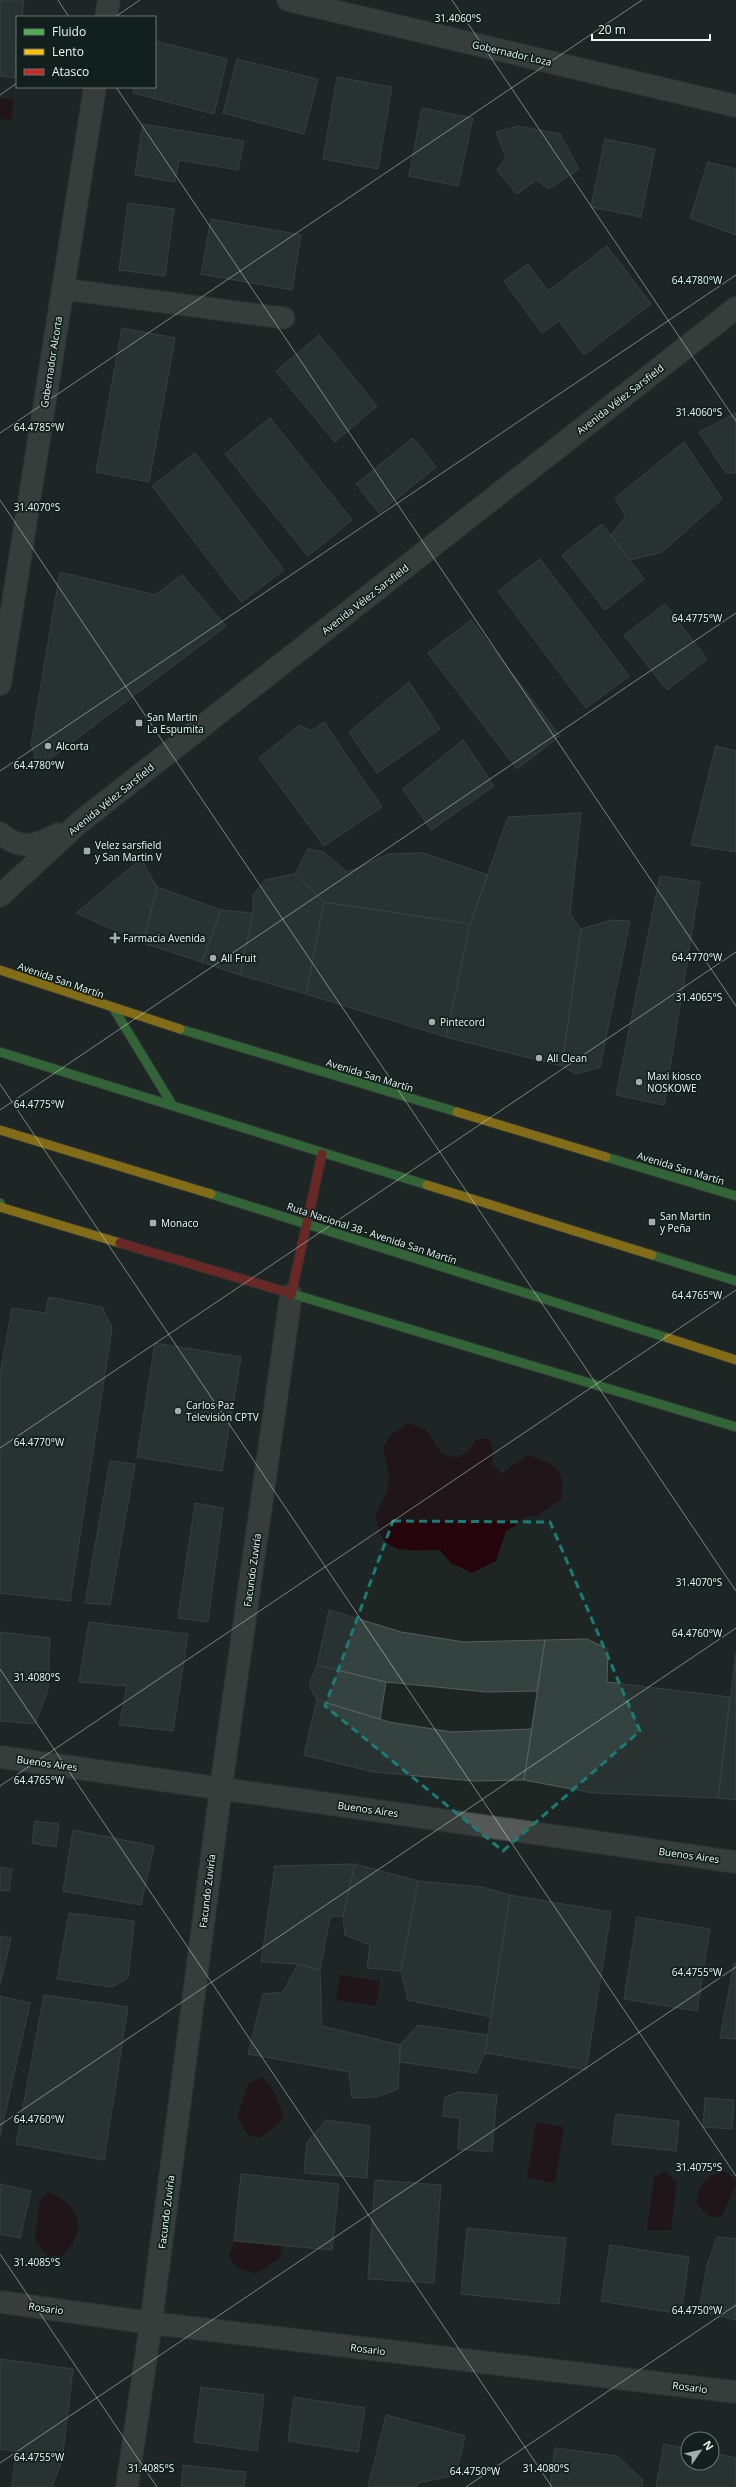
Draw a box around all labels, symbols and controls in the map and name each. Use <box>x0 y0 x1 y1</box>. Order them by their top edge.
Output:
text: 31.4060°S <box>435 11 481 25</box>
legend <box>16 16 156 88</box>
scale bar <box>592 16 710 42</box>
text: 20 m <box>598 21 626 38</box>
text: Fluido <box>52 23 86 40</box>
street label: Gobernador Loza <box>471 37 553 69</box>
text: Lento <box>52 43 84 60</box>
text: Atasco <box>52 63 89 80</box>
text: 64.4780°W <box>672 273 723 287</box>
street label: Gobernador Alcorta <box>37 315 65 409</box>
street label: Avenida Vélez Sarsfield <box>574 361 666 437</box>
text: 31.4060°S <box>676 405 722 419</box>
text: 64.4785°W <box>14 420 65 434</box>
text: 31.4070°S <box>14 500 60 514</box>
street label: Avenida Vélez Sarsfield <box>319 561 411 637</box>
text: 64.4775°W <box>672 611 723 625</box>
place label: San Martin La Espumita <box>147 710 204 736</box>
marker: San Martin La Espumita <box>134 718 144 728</box>
place label: Alcorta <box>56 739 89 753</box>
marker: Alcorta <box>43 741 53 751</box>
text: 64.4780°W <box>14 758 65 772</box>
street label: Avenida Vélez Sarsfield <box>65 760 157 838</box>
place label: Velez sarsfield y San Martin V <box>95 838 162 864</box>
marker: Velez sarsfield y San Martin V <box>82 846 92 856</box>
place label: Farmacia Avenida <box>123 931 205 945</box>
marker: Farmacia Avenida <box>110 933 120 943</box>
text: 64.4770°W <box>672 950 723 964</box>
place label: All Fruit <box>221 951 257 965</box>
marker: All Fruit <box>208 953 218 963</box>
street label: Avenida San Martín <box>16 959 106 1001</box>
text: 31.4065°S <box>676 990 722 1004</box>
place label: Pintecord <box>440 1015 485 1029</box>
marker: Pintecord <box>427 1017 437 1027</box>
place label: All Clean <box>547 1051 587 1065</box>
marker: All Clean <box>534 1053 544 1063</box>
street label: Avenida San Martín <box>325 1055 415 1095</box>
place label: Maxi kiosco NOSKOWE <box>647 1069 701 1095</box>
marker: Maxi kiosco NOSKOWE <box>634 1077 644 1087</box>
text: 64.4775°W <box>14 1097 65 1111</box>
street label: Avenida San Martín <box>636 1148 726 1188</box>
street label: Ruta Nacional 38 - Avenida San Martín <box>285 1199 459 1267</box>
place label: San Martin y Peña <box>660 1209 711 1235</box>
place label: Monaco <box>161 1216 199 1230</box>
marker: San Martin y Peña <box>647 1217 657 1227</box>
marker: Monaco <box>148 1218 158 1228</box>
text: 64.4765°W <box>672 1288 723 1302</box>
place label: Carlos Paz Televisión CPTV <box>186 1398 259 1424</box>
marker: Carlos Paz Televisión CPTV <box>173 1406 183 1416</box>
text: 64.4770°W <box>14 1435 65 1449</box>
street label: Facundo Zuviría <box>240 1532 264 1608</box>
text: 31.4070°S <box>676 1575 722 1589</box>
text: 64.4760°W <box>672 1626 723 1640</box>
text: 31.4080°S <box>14 1670 60 1684</box>
street label: Buenos Aires <box>16 1752 78 1774</box>
text: 64.4765°W <box>14 1773 65 1787</box>
street label: Buenos Aires <box>337 1798 399 1820</box>
street label: Buenos Aires <box>658 1844 720 1866</box>
street label: Facundo Zuviría <box>196 1853 218 1929</box>
text: 64.4755°W <box>672 1965 723 1979</box>
text: 64.4760°W <box>14 2112 65 2126</box>
text: 31.4075°S <box>676 2160 722 2174</box>
street label: Facundo Zuviría <box>155 2174 177 2250</box>
text: 31.4085°S <box>14 2255 60 2269</box>
street label: Rosario <box>28 2299 64 2317</box>
text: 64.4750°W <box>672 2303 723 2317</box>
street label: Rosario <box>350 2340 386 2358</box>
street label: Rosario <box>672 2378 708 2396</box>
north arrow <box>680 2431 720 2471</box>
text: N <box>700 2437 717 2453</box>
text: 64.4755°W <box>14 2450 65 2464</box>
text: 31.4085°S <box>128 2461 174 2475</box>
text: 31.4080°S <box>523 2461 569 2475</box>
text: 64.4750°W <box>450 2464 501 2478</box>

